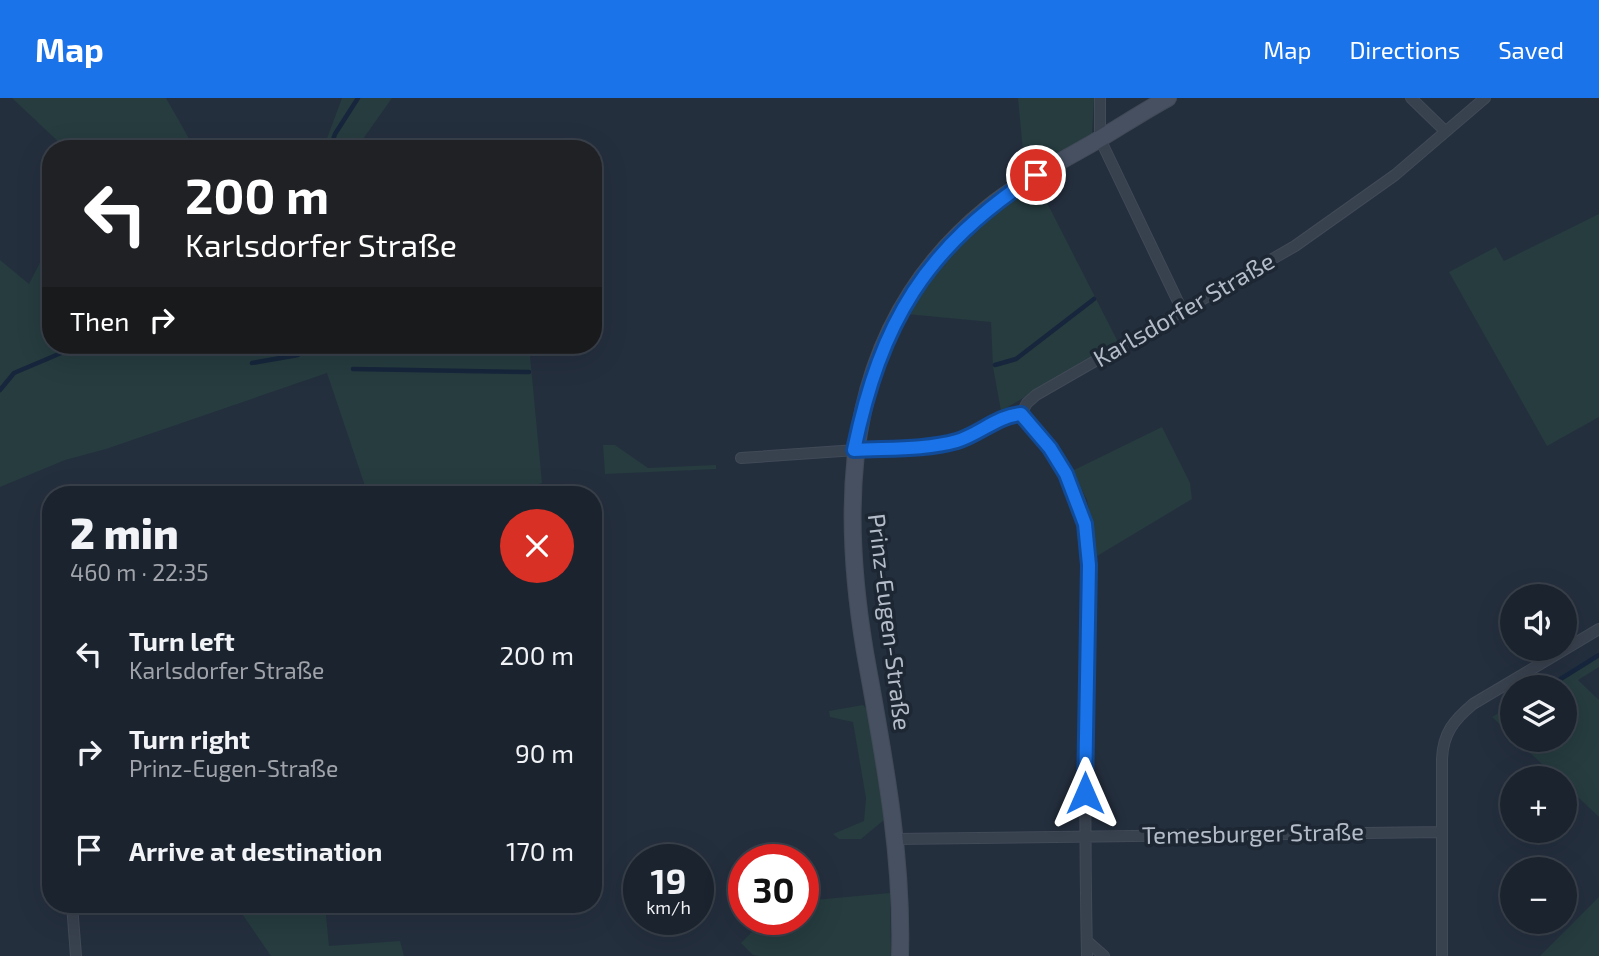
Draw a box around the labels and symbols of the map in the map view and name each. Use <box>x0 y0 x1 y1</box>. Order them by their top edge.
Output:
pin <box>1006 145 1066 205</box>
street label: Karlsdorfer Straße <box>1088 245 1279 372</box>
street label: Prinz-Eugen-Straße <box>863 512 918 732</box>
position arrow <box>1048 756 1122 830</box>
street label: Temesburger Straße <box>1142 816 1364 849</box>
speed limit sign: 30 <box>728 844 819 935</box>

